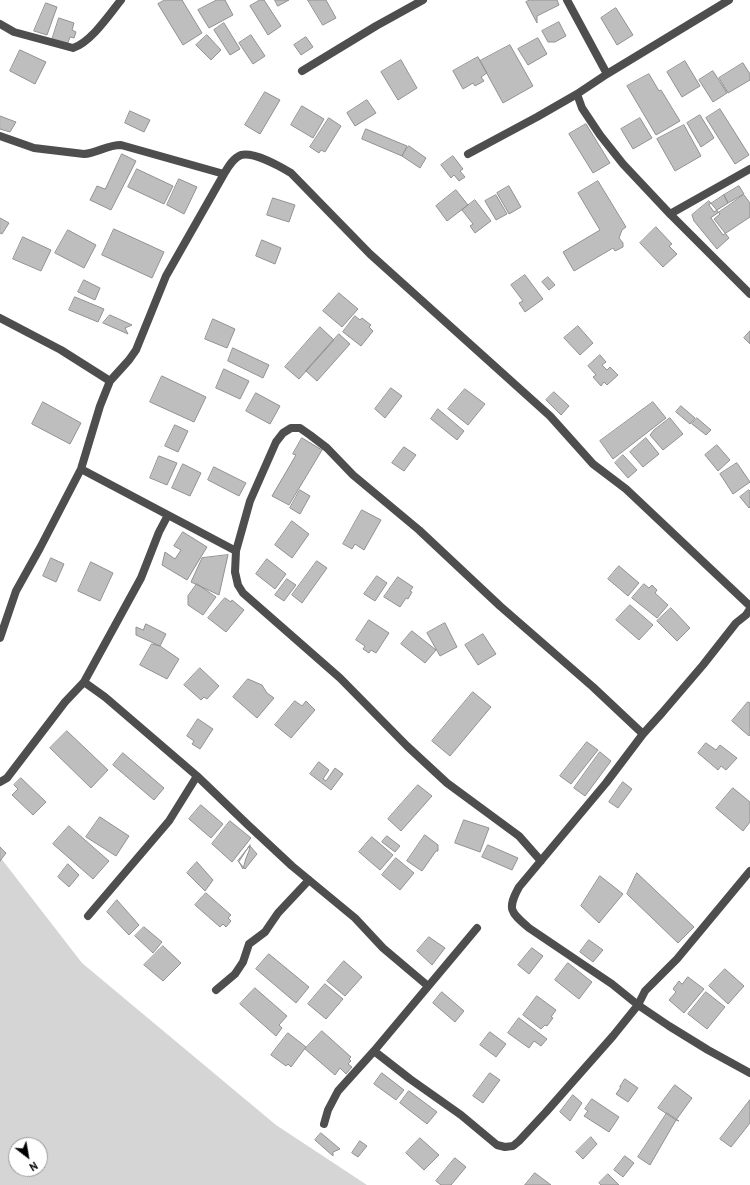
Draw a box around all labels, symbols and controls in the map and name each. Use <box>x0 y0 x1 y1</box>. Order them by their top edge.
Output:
north arrow <box>8 1137 48 1177</box>
text: N <box>27 1159 40 1174</box>

